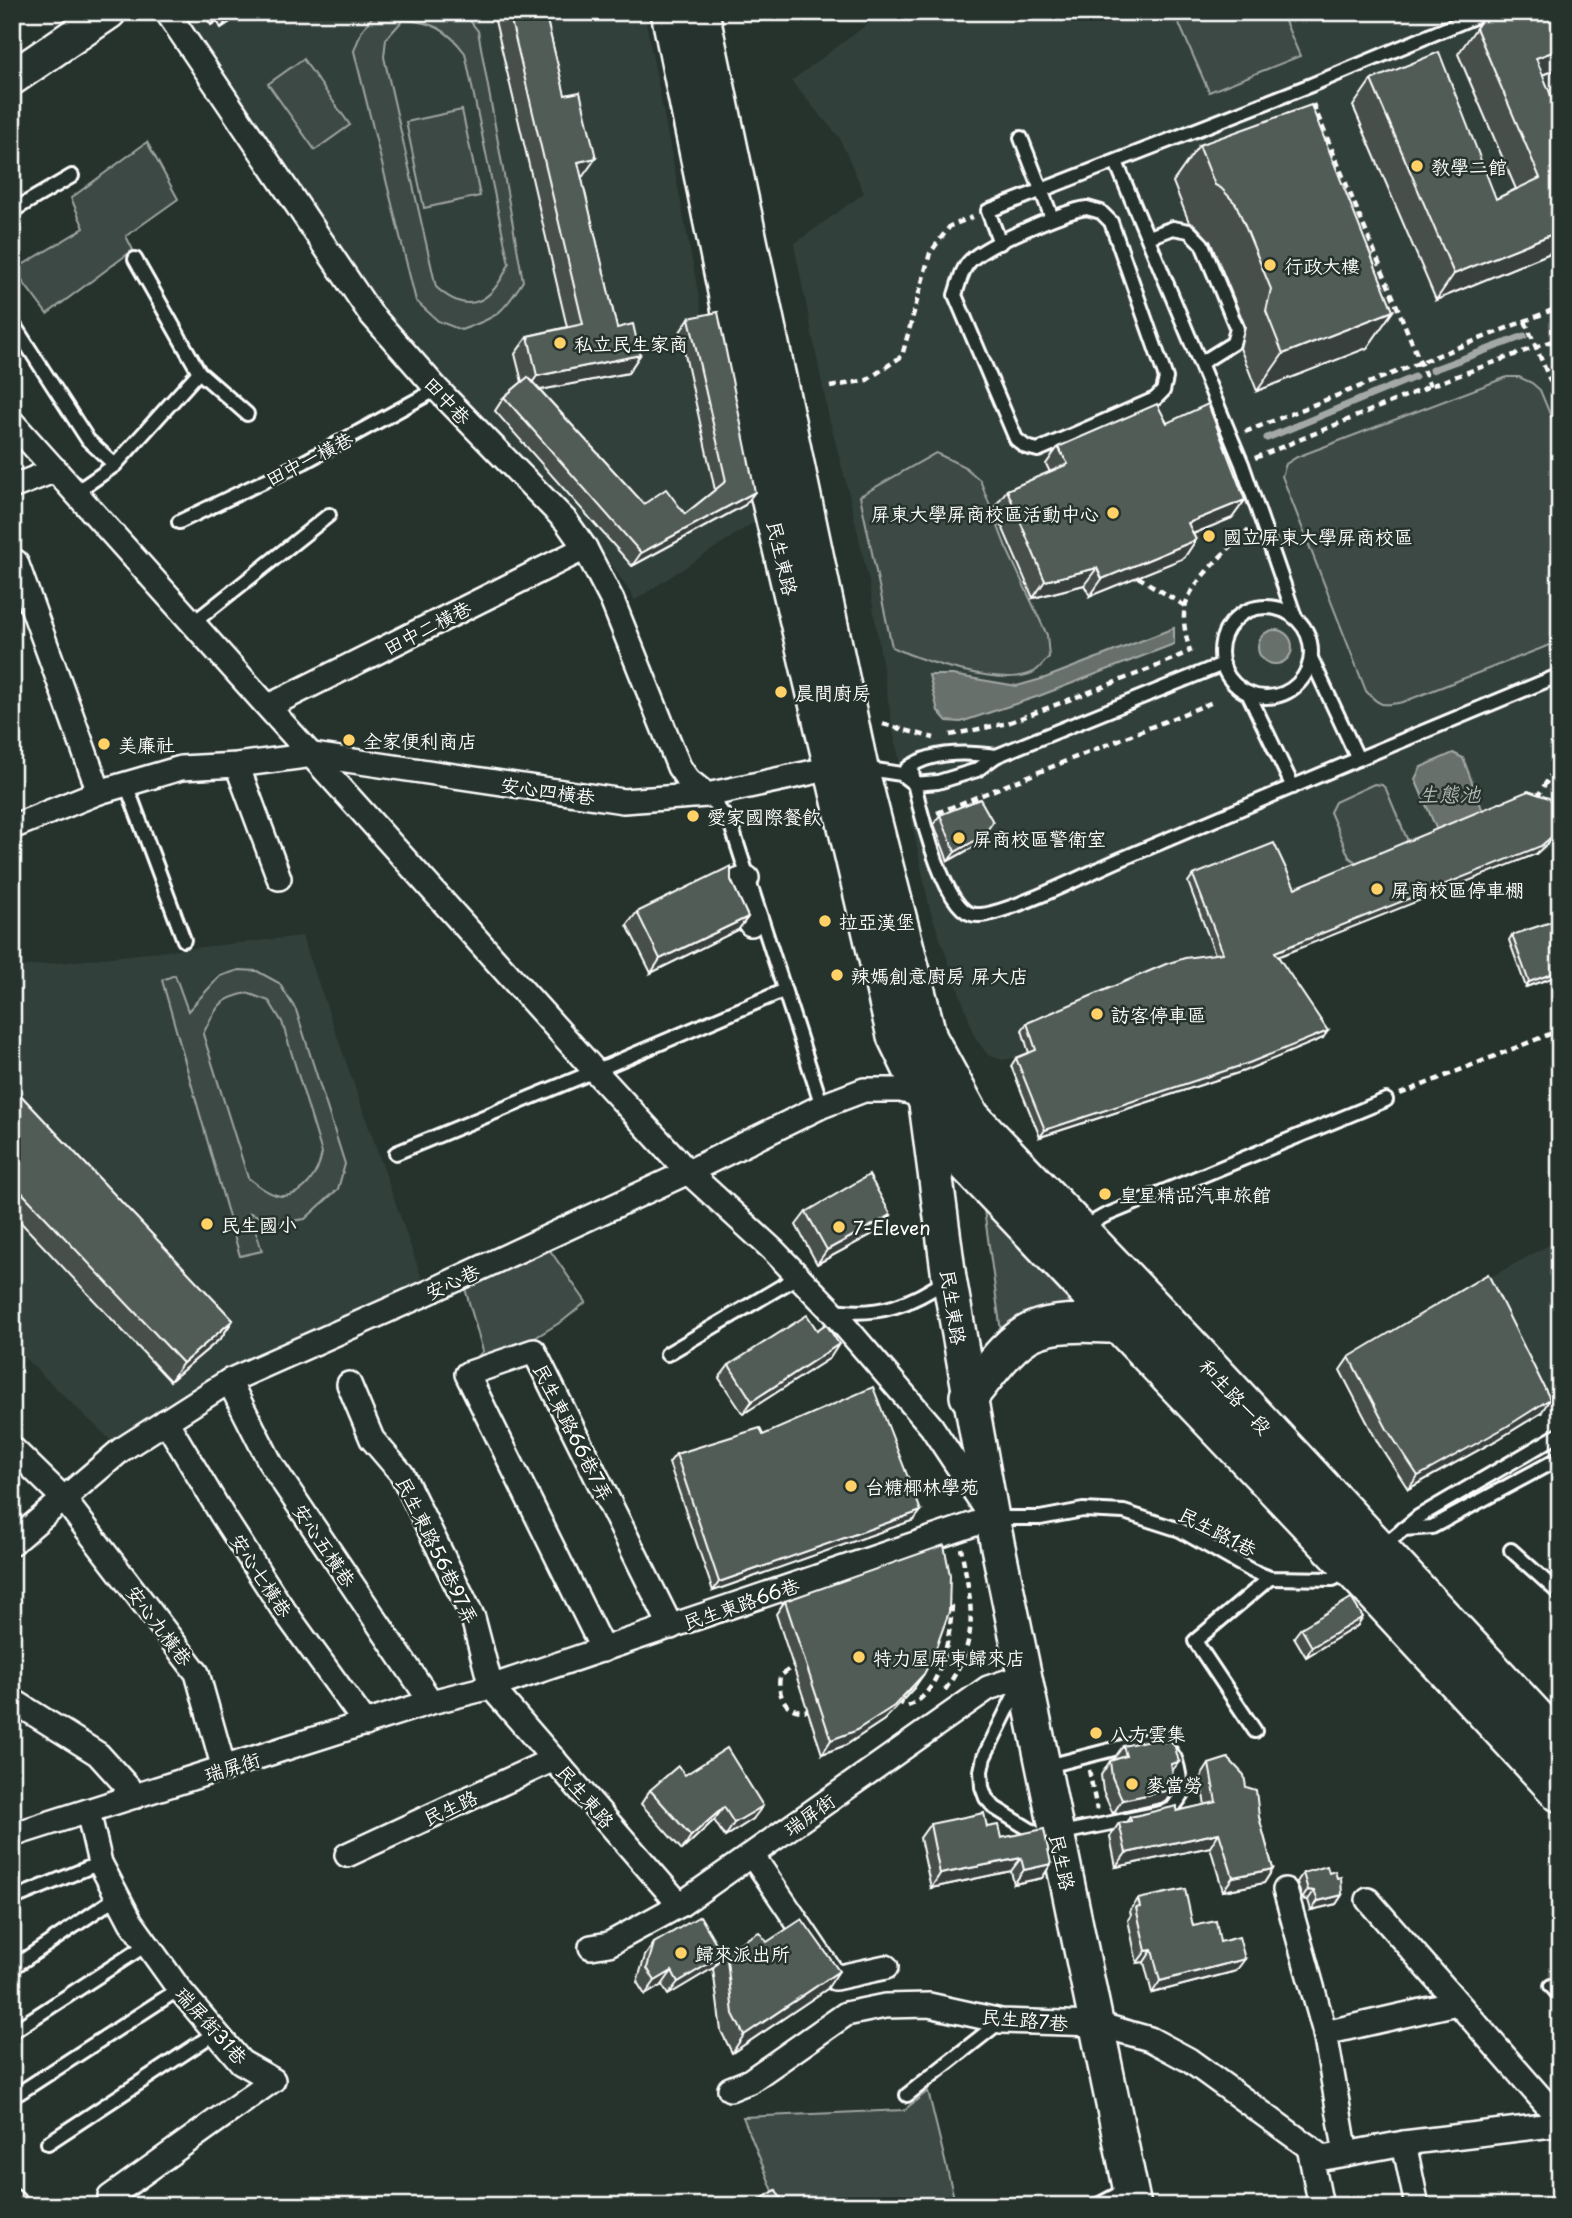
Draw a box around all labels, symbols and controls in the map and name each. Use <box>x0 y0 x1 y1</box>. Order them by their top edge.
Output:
place label: 教學二館 <box>1431 152 1507 180</box>
marker: 教學二館 <box>1409 158 1425 174</box>
place label: 行政大樓 <box>1284 251 1360 279</box>
marker: 行政大樓 <box>1262 257 1278 273</box>
place label: 私立民生家商 <box>574 329 688 357</box>
marker: 私立民生家商 <box>552 335 568 351</box>
street label: 田中巷 <box>418 370 478 430</box>
street label: 田中一橫巷 <box>260 424 358 492</box>
place label: 屏東大學屏商校區活動中心 <box>871 499 1099 527</box>
marker: 屏東大學屏商校區活動中心 <box>1105 505 1121 521</box>
street label: 民生東路 <box>761 518 805 598</box>
place label: 國立屏東大學屏商校區 <box>1223 522 1413 550</box>
marker: 國立屏東大學屏商校區 <box>1201 528 1217 544</box>
street label: 田中二橫巷 <box>378 593 476 661</box>
place label: 晨間廚房 <box>795 678 871 706</box>
marker: 晨間廚房 <box>773 684 789 700</box>
place label: 全家便利商店 <box>363 726 477 754</box>
place label: 美廉社 <box>118 730 175 758</box>
marker: 全家便利商店 <box>341 732 357 748</box>
marker: 美廉社 <box>96 736 112 752</box>
street label: 安心四橫巷 <box>499 770 597 810</box>
water label: 生態池 <box>1418 777 1481 809</box>
place label: 愛家國際餐飲 <box>707 802 821 830</box>
marker: 愛家國際餐飲 <box>685 808 701 824</box>
place label: 屏商校區警衛室 <box>973 824 1106 852</box>
marker: 屏商校區警衛室 <box>951 830 967 846</box>
place label: 屏商校區停車棚 <box>1391 875 1524 903</box>
marker: 屏商校區停車棚 <box>1369 881 1385 897</box>
place label: 拉亞漢堡 <box>839 907 915 935</box>
marker: 拉亞漢堡 <box>817 913 833 929</box>
place label: 辣媽創意廚房 屏大店 <box>851 961 1028 989</box>
marker: 辣媽創意廚房 屏大店 <box>829 967 845 983</box>
place label: 訪客停車區 <box>1111 1000 1206 1028</box>
marker: 訪客停車區 <box>1089 1006 1105 1022</box>
place label: 皇星精品汽車旅館 <box>1119 1180 1271 1208</box>
marker: 皇星精品汽車旅館 <box>1097 1186 1113 1202</box>
place label: 民生國小 <box>221 1210 297 1238</box>
place label: 7-Eleven <box>853 1213 931 1241</box>
marker: 民生國小 <box>199 1216 215 1232</box>
marker: 7-Eleven <box>831 1219 847 1235</box>
street label: 安心巷 <box>420 1256 484 1306</box>
street label: 民生東路 <box>934 1267 974 1347</box>
street label: 和生路一段 <box>1193 1352 1279 1440</box>
street label: 民生東路66巷7弄 <box>527 1358 621 1506</box>
street label: 民生東路56巷97弄 <box>390 1471 486 1629</box>
place label: 台糖椰林學苑 <box>865 1472 979 1500</box>
marker: 台糖椰林學苑 <box>843 1478 859 1494</box>
street label: 安心五橫巷 <box>287 1498 363 1592</box>
street label: 民生路1巷 <box>1174 1499 1262 1563</box>
street label: 安心七橫巷 <box>224 1528 300 1622</box>
street label: 民生東路66巷 <box>679 1570 803 1636</box>
street label: 安心九橫巷 <box>120 1579 200 1671</box>
place label: 特力屋屏東歸來店 <box>873 1643 1025 1671</box>
marker: 特力屋屏東歸來店 <box>851 1649 867 1665</box>
place label: 八方雲集 <box>1110 1719 1186 1747</box>
marker: 八方雲集 <box>1088 1725 1104 1741</box>
street label: 瑞屏街 <box>201 1744 263 1788</box>
street label: 民生東路 <box>550 1758 622 1834</box>
place label: 麥當勞 <box>1146 1770 1203 1798</box>
marker: 麥當勞 <box>1124 1776 1140 1792</box>
street label: 民生路 <box>418 1782 482 1832</box>
street label: 瑞屏街 <box>778 1786 840 1842</box>
street label: 民生路 <box>1043 1831 1083 1893</box>
place label: 歸來派出所 <box>695 1939 790 1967</box>
marker: 歸來派出所 <box>673 1945 689 1961</box>
street label: 瑞屏街31巷 <box>169 1980 255 2070</box>
street label: 民生路7巷 <box>981 2001 1069 2037</box>

